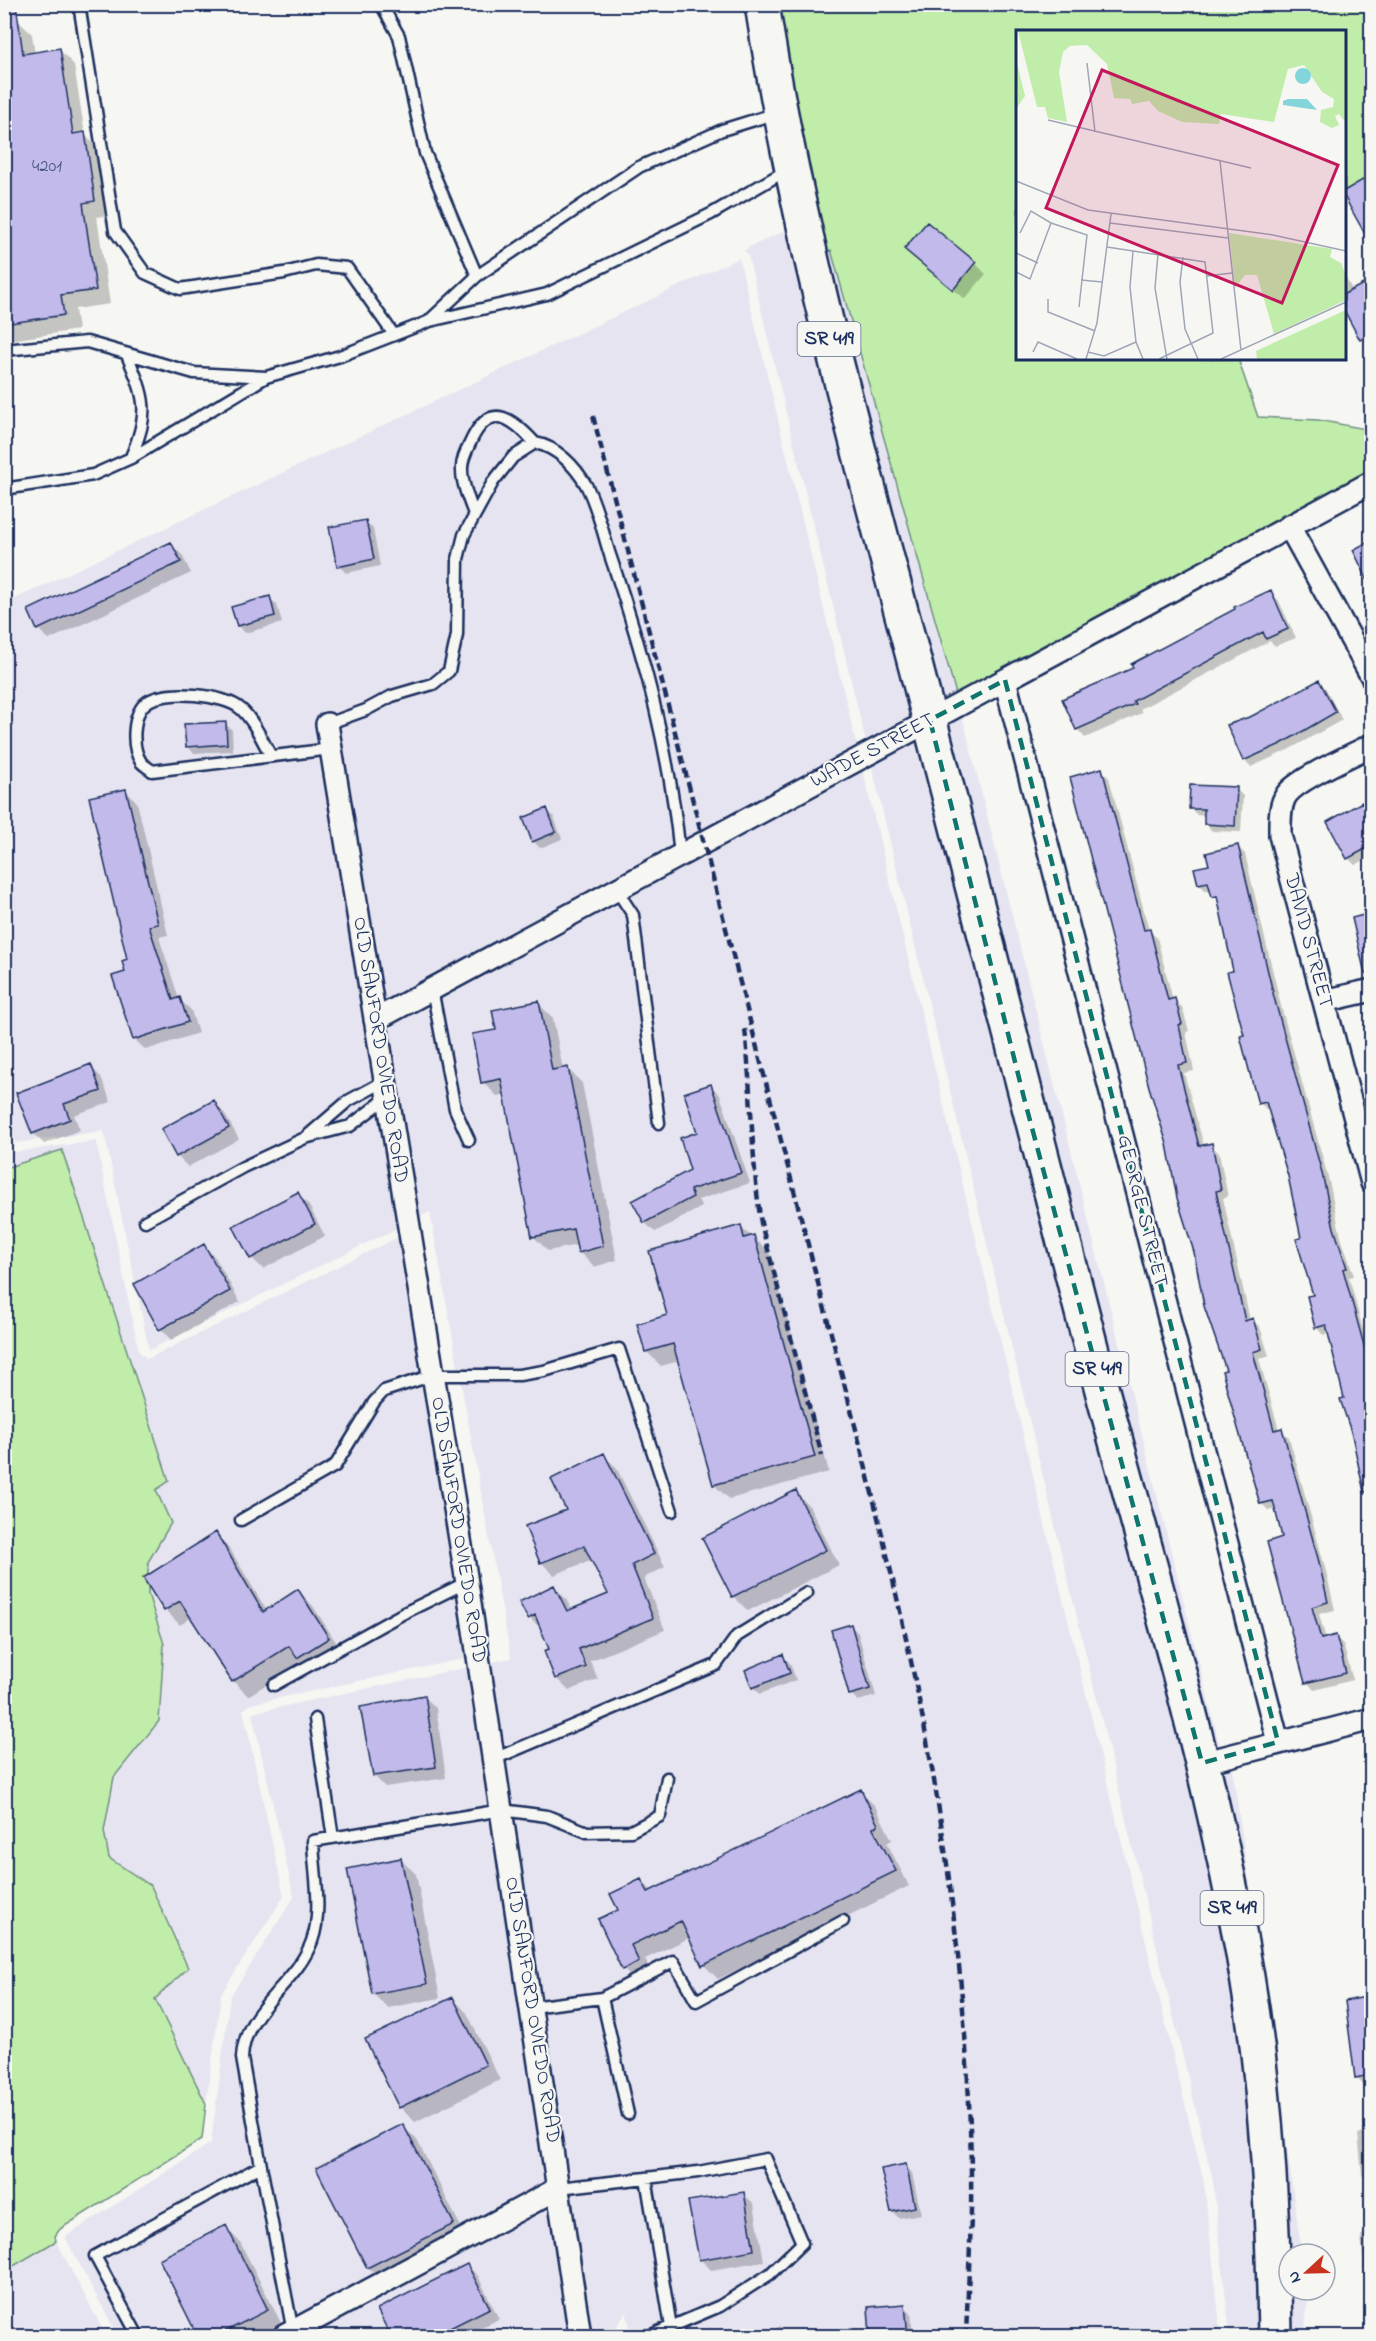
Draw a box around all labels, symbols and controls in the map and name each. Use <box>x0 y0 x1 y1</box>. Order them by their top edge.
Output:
inset map <box>1016 30 1346 360</box>
house number: 4201 <box>32 154 62 180</box>
road number: SR 419 <box>798 322 860 356</box>
street label: WADE STREET <box>805 706 941 796</box>
street label: DAVID STREET <box>1275 869 1340 1012</box>
street label: OLD SANFORD OVIEDO ROAD <box>344 915 416 1185</box>
street label: GEORGE STREET <box>1109 1132 1175 1290</box>
road number: SR 419 <box>1066 1352 1128 1386</box>
street label: OLD SANFORD OVIEDO ROAD <box>422 1395 494 1665</box>
street label: OLD SANFORD OVIEDO ROAD <box>496 1875 568 2145</box>
road number: SR 419 <box>1200 1891 1264 1925</box>
north arrow <box>1277 2242 1337 2302</box>
text: N <box>1282 2267 1308 2286</box>

